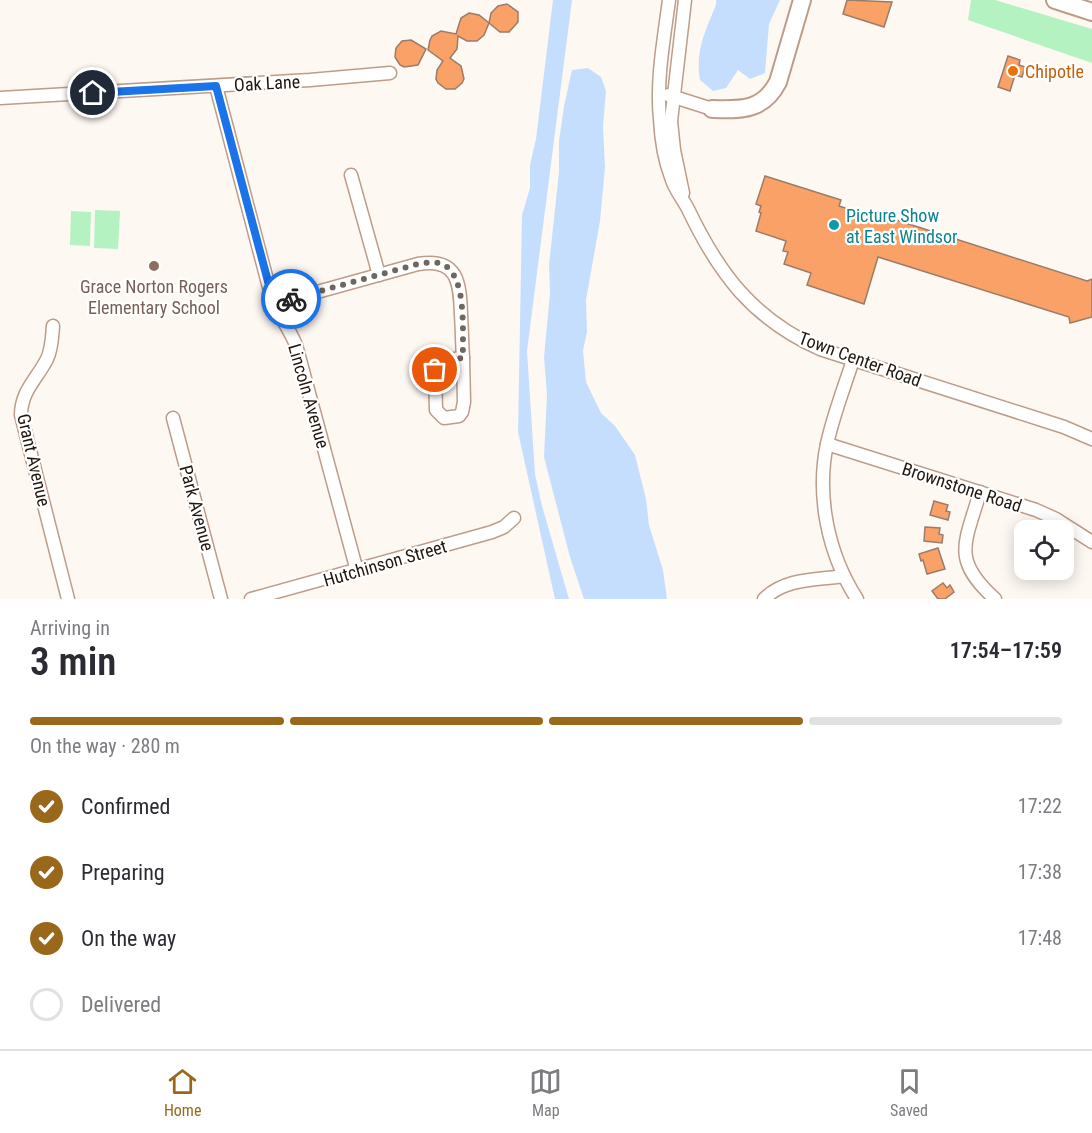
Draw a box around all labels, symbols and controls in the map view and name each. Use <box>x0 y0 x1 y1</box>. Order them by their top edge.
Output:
place label: Chipotle <box>1025 61 1084 82</box>
marker: Chipotle <box>1006 64 1020 78</box>
pin <box>67 67 118 118</box>
street label: Oak Lane <box>233 71 301 95</box>
icon: home <box>76 76 109 109</box>
place label: Picture Show at East Windsor <box>846 205 958 247</box>
marker: Picture Show at East Windsor <box>827 218 841 232</box>
marker: Grace Norton Rogers Elementary School <box>147 259 161 273</box>
courier <box>261 269 321 329</box>
place label: Grace Norton Rogers Elementary School <box>80 276 228 318</box>
icon: bike <box>275 283 308 316</box>
street label: Town Center Road <box>796 327 924 391</box>
street label: Lincoln Avenue <box>284 341 334 451</box>
pin <box>409 344 460 395</box>
icon: bag <box>418 353 451 386</box>
street label: Grant Avenue <box>13 412 55 508</box>
street label: Brownstone Road <box>900 458 1024 516</box>
street label: Park Avenue <box>175 463 219 553</box>
map controls <box>1014 520 1074 580</box>
button: locate <box>1014 520 1074 580</box>
street label: Hutchinson Street <box>321 535 449 591</box>
text: Arriving in <box>30 616 110 640</box>
text: 17:54–17:59 <box>950 638 1062 663</box>
text: 3 min <box>30 639 116 685</box>
text: On the way · 280 m <box>30 734 180 758</box>
icon: check <box>30 790 63 823</box>
text: Confirmed <box>81 794 170 819</box>
text: 17:22 <box>1018 794 1062 818</box>
icon: check <box>30 856 63 889</box>
text: Preparing <box>81 860 165 885</box>
text: 17:38 <box>1018 860 1062 884</box>
icon: check <box>30 922 63 955</box>
text: On the way <box>81 926 176 951</box>
text: 17:48 <box>1018 926 1062 950</box>
text: Delivered <box>81 992 161 1017</box>
tab: Home <box>164 1065 201 1120</box>
tab: Map <box>529 1065 562 1120</box>
tab: Saved <box>890 1065 928 1120</box>

